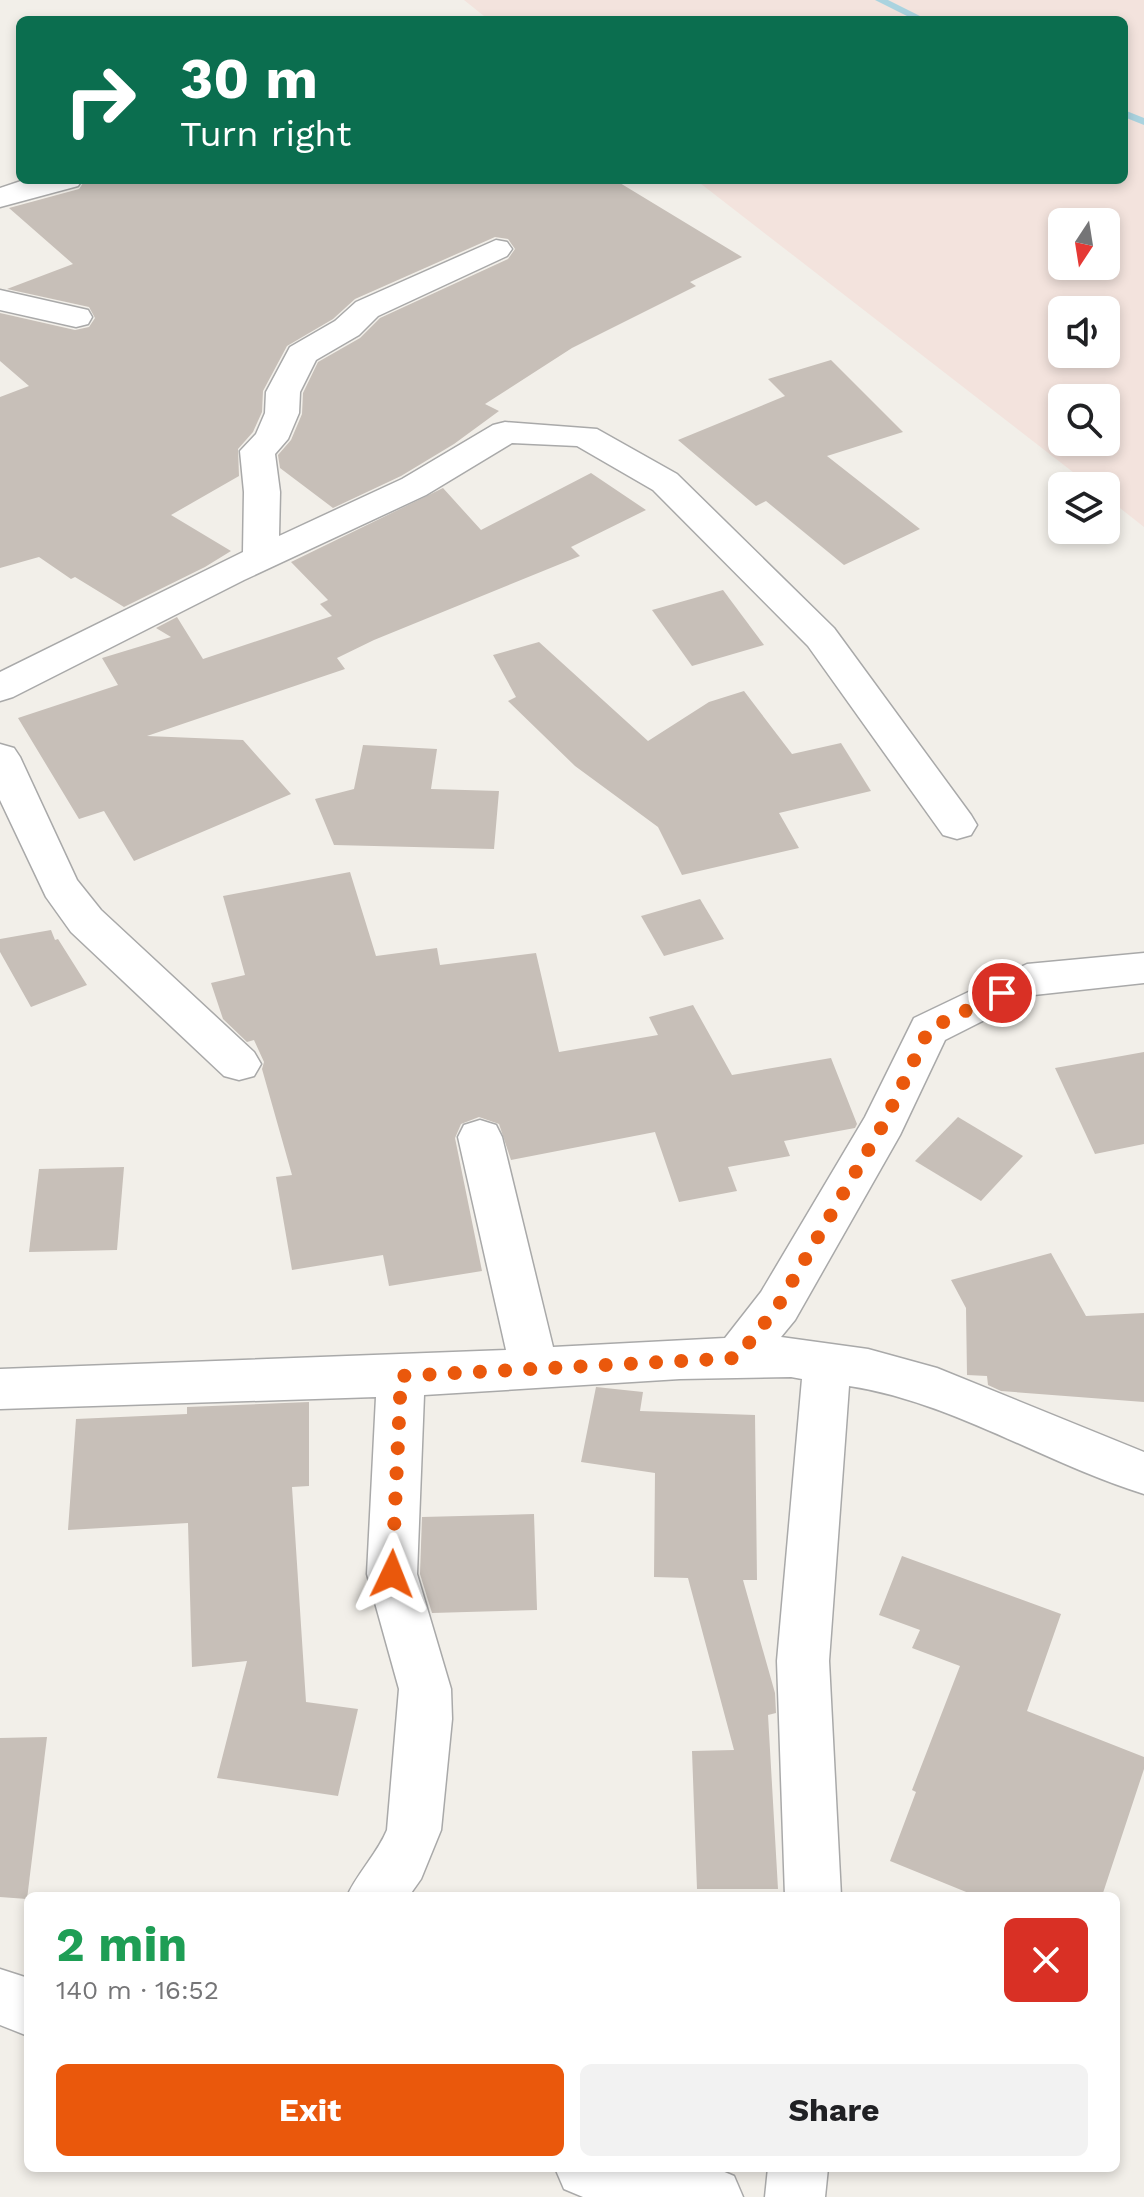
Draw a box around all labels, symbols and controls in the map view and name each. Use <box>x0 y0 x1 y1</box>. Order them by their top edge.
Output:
text: 30 m <box>180 46 318 112</box>
icon: right <box>48 48 152 152</box>
text: Turn right <box>180 113 351 155</box>
north arrow <box>1048 208 1120 280</box>
map controls <box>1048 208 1120 544</box>
button: sound <box>1048 296 1120 368</box>
button: search <box>1048 384 1120 456</box>
button: layers <box>1048 472 1120 544</box>
pin <box>968 959 1036 1027</box>
icon: arrive <box>980 971 1024 1015</box>
position arrow <box>350 1532 434 1616</box>
text: 2 min <box>56 1916 187 1973</box>
button: close <box>1004 1918 1088 2002</box>
text: 140 m · 16:52 <box>56 1975 219 2005</box>
button: Exit <box>56 2064 564 2156</box>
button: Share <box>580 2064 1088 2156</box>

